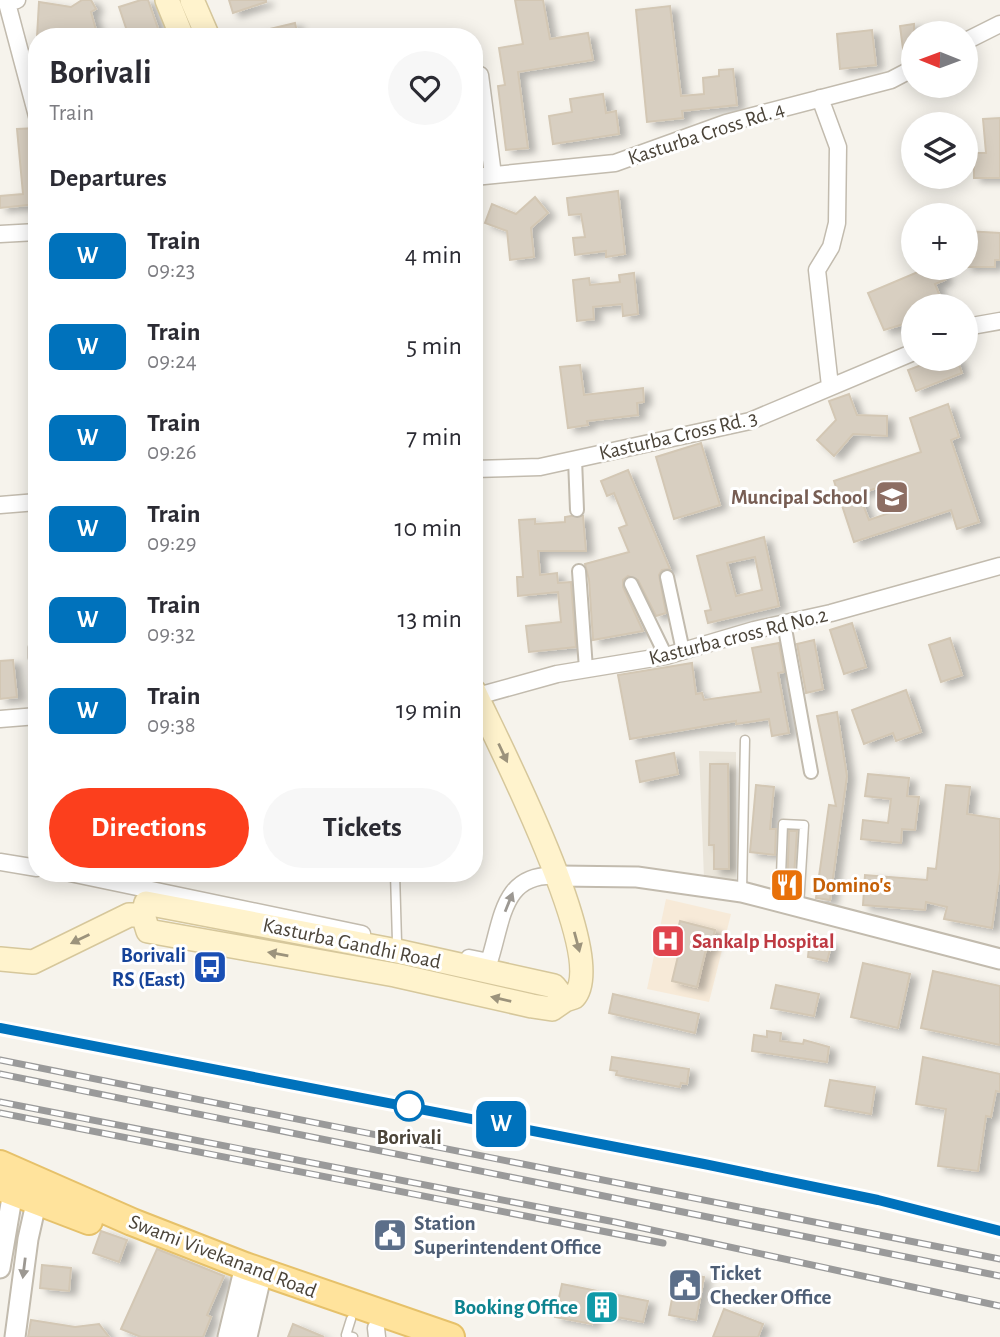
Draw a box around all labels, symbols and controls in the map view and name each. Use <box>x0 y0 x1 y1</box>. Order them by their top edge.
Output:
north arrow <box>901 21 978 98</box>
map controls <box>901 21 978 371</box>
button: heart <box>388 51 462 125</box>
text: Borivali <box>49 57 152 90</box>
street label: Kasturba Cross Rd. 4 <box>625 98 787 169</box>
text: Train <box>49 102 94 125</box>
button: layers <box>901 112 978 189</box>
text: Departures <box>49 165 167 191</box>
button: + <box>901 203 978 280</box>
text: Train <box>147 228 200 254</box>
text: 4 min <box>405 242 462 268</box>
text: W <box>77 244 98 268</box>
text: 09:23 <box>147 259 195 282</box>
button: − <box>901 294 978 371</box>
text: Train <box>147 319 200 345</box>
text: 5 min <box>406 333 462 359</box>
text: W <box>77 335 98 359</box>
text: 09:24 <box>147 350 197 373</box>
street label: Kasturba Cross Rd. 3 <box>597 407 759 464</box>
text: Train <box>147 410 200 436</box>
text: 7 min <box>406 424 462 450</box>
text: W <box>77 426 98 450</box>
text: 09:26 <box>147 441 197 464</box>
school or university icon: Muncipal School <box>873 478 911 516</box>
place label: Muncipal School <box>731 487 868 508</box>
text: Train <box>147 501 200 527</box>
text: 10 min <box>395 515 462 541</box>
text: W <box>77 517 98 541</box>
text: 09:29 <box>147 532 197 555</box>
text: Train <box>147 592 200 618</box>
street label: Kasturba cross Rd No.2 <box>647 604 830 669</box>
text: 13 min <box>398 606 462 632</box>
text: W <box>77 608 98 632</box>
text: 09:32 <box>147 623 195 646</box>
text: Train <box>147 683 200 709</box>
text: 19 min <box>396 697 462 723</box>
text: W <box>77 699 98 723</box>
text: 09:38 <box>147 714 196 737</box>
one-way arrow <box>497 743 508 763</box>
button: Directions <box>49 788 249 868</box>
button: Tickets <box>263 788 462 868</box>
restaurant icon: Domino's <box>768 866 806 904</box>
place label: Domino's <box>812 875 891 896</box>
one-way arrow <box>503 891 514 912</box>
street label: Kasturba Gandhi Road <box>261 914 443 973</box>
hospital icon: Sankalp Hospital <box>649 922 687 960</box>
one-way arrow <box>572 931 583 953</box>
place label: Sankalp Hospital <box>692 931 835 952</box>
one-way arrow <box>70 933 90 944</box>
place label: Borivali RS (East) <box>112 945 186 990</box>
bus stop icon: Borivali RS (East) <box>191 948 229 986</box>
one-way arrow <box>267 948 289 959</box>
one-way arrow <box>490 993 512 1004</box>
marker: Borivali <box>394 1091 424 1121</box>
line badge: W <box>478 1101 524 1147</box>
text: W <box>490 1112 512 1136</box>
place label: Borivali <box>376 1127 442 1148</box>
street label: Swami Vivekanand Road <box>126 1211 320 1302</box>
place label: Station Superintendent Office <box>414 1213 601 1258</box>
public building icon: Station Superintendent Office <box>371 1216 409 1254</box>
one-way arrow <box>19 1257 30 1279</box>
place label: Ticket Checker Office <box>710 1263 831 1308</box>
public building icon: Ticket Checker Office <box>666 1266 704 1304</box>
building icon: Booking Office <box>583 1288 621 1326</box>
place label: Booking Office <box>454 1297 578 1318</box>

